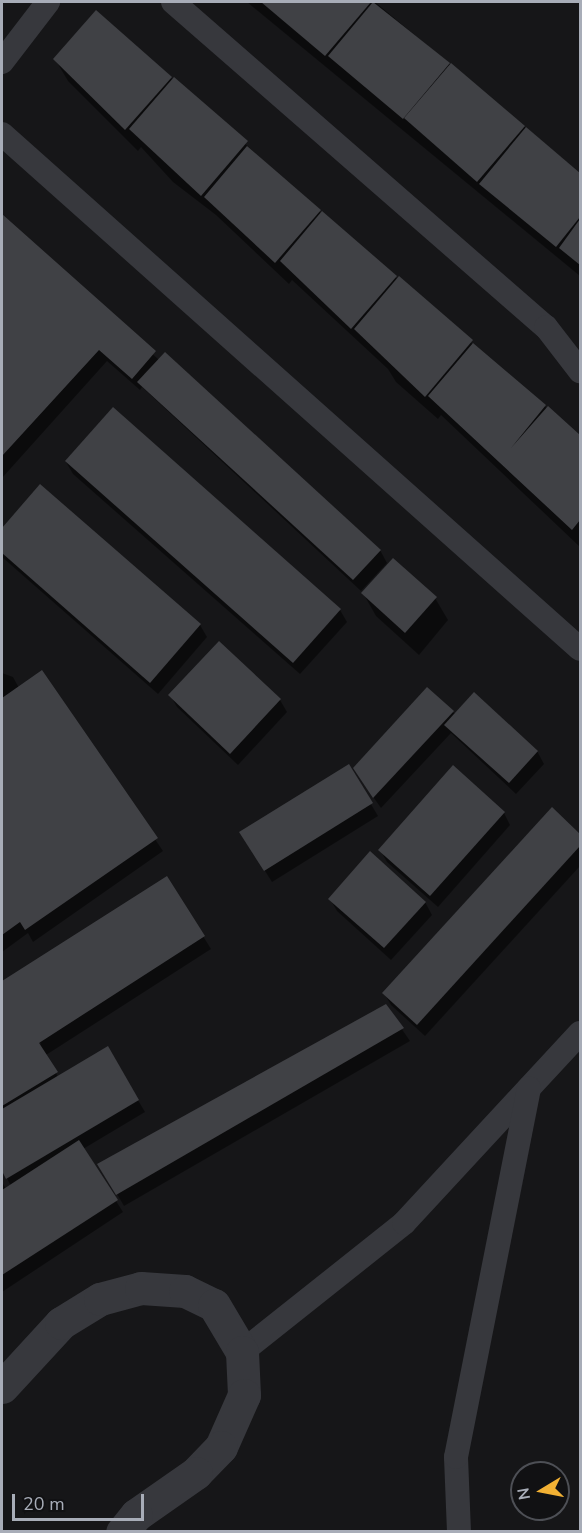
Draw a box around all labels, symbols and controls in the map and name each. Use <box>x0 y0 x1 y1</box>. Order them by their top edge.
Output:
north arrow <box>510 1461 570 1521</box>
scale bar <box>15 1482 147 1520</box>
text: N <box>512 1486 536 1502</box>
text: 20 m <box>23 1492 65 1516</box>

